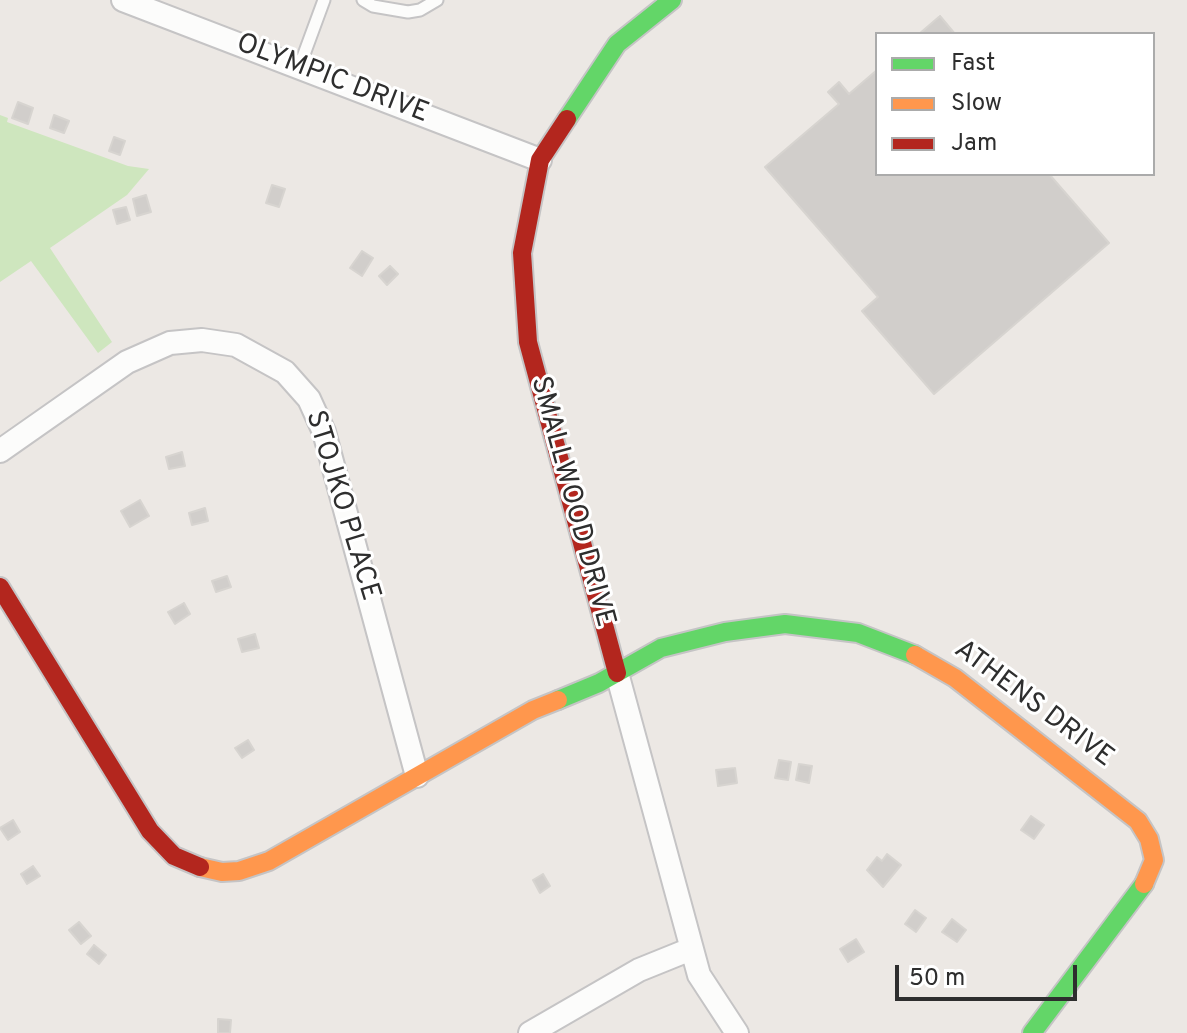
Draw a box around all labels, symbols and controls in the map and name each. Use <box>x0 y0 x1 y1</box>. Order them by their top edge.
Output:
street label: OLYMPIC DRIVE <box>231 28 433 132</box>
legend <box>875 32 1155 176</box>
text: Fast <box>951 49 995 79</box>
text: Slow <box>951 89 1002 119</box>
text: Jam <box>951 129 997 159</box>
street label: SMALLWOOD DRIVE <box>521 373 621 631</box>
street label: STOJKO PLACE <box>296 407 386 605</box>
street label: ATHENS DRIVE <box>947 634 1119 776</box>
scale bar <box>899 949 1081 999</box>
text: 50 m <box>909 964 965 994</box>

